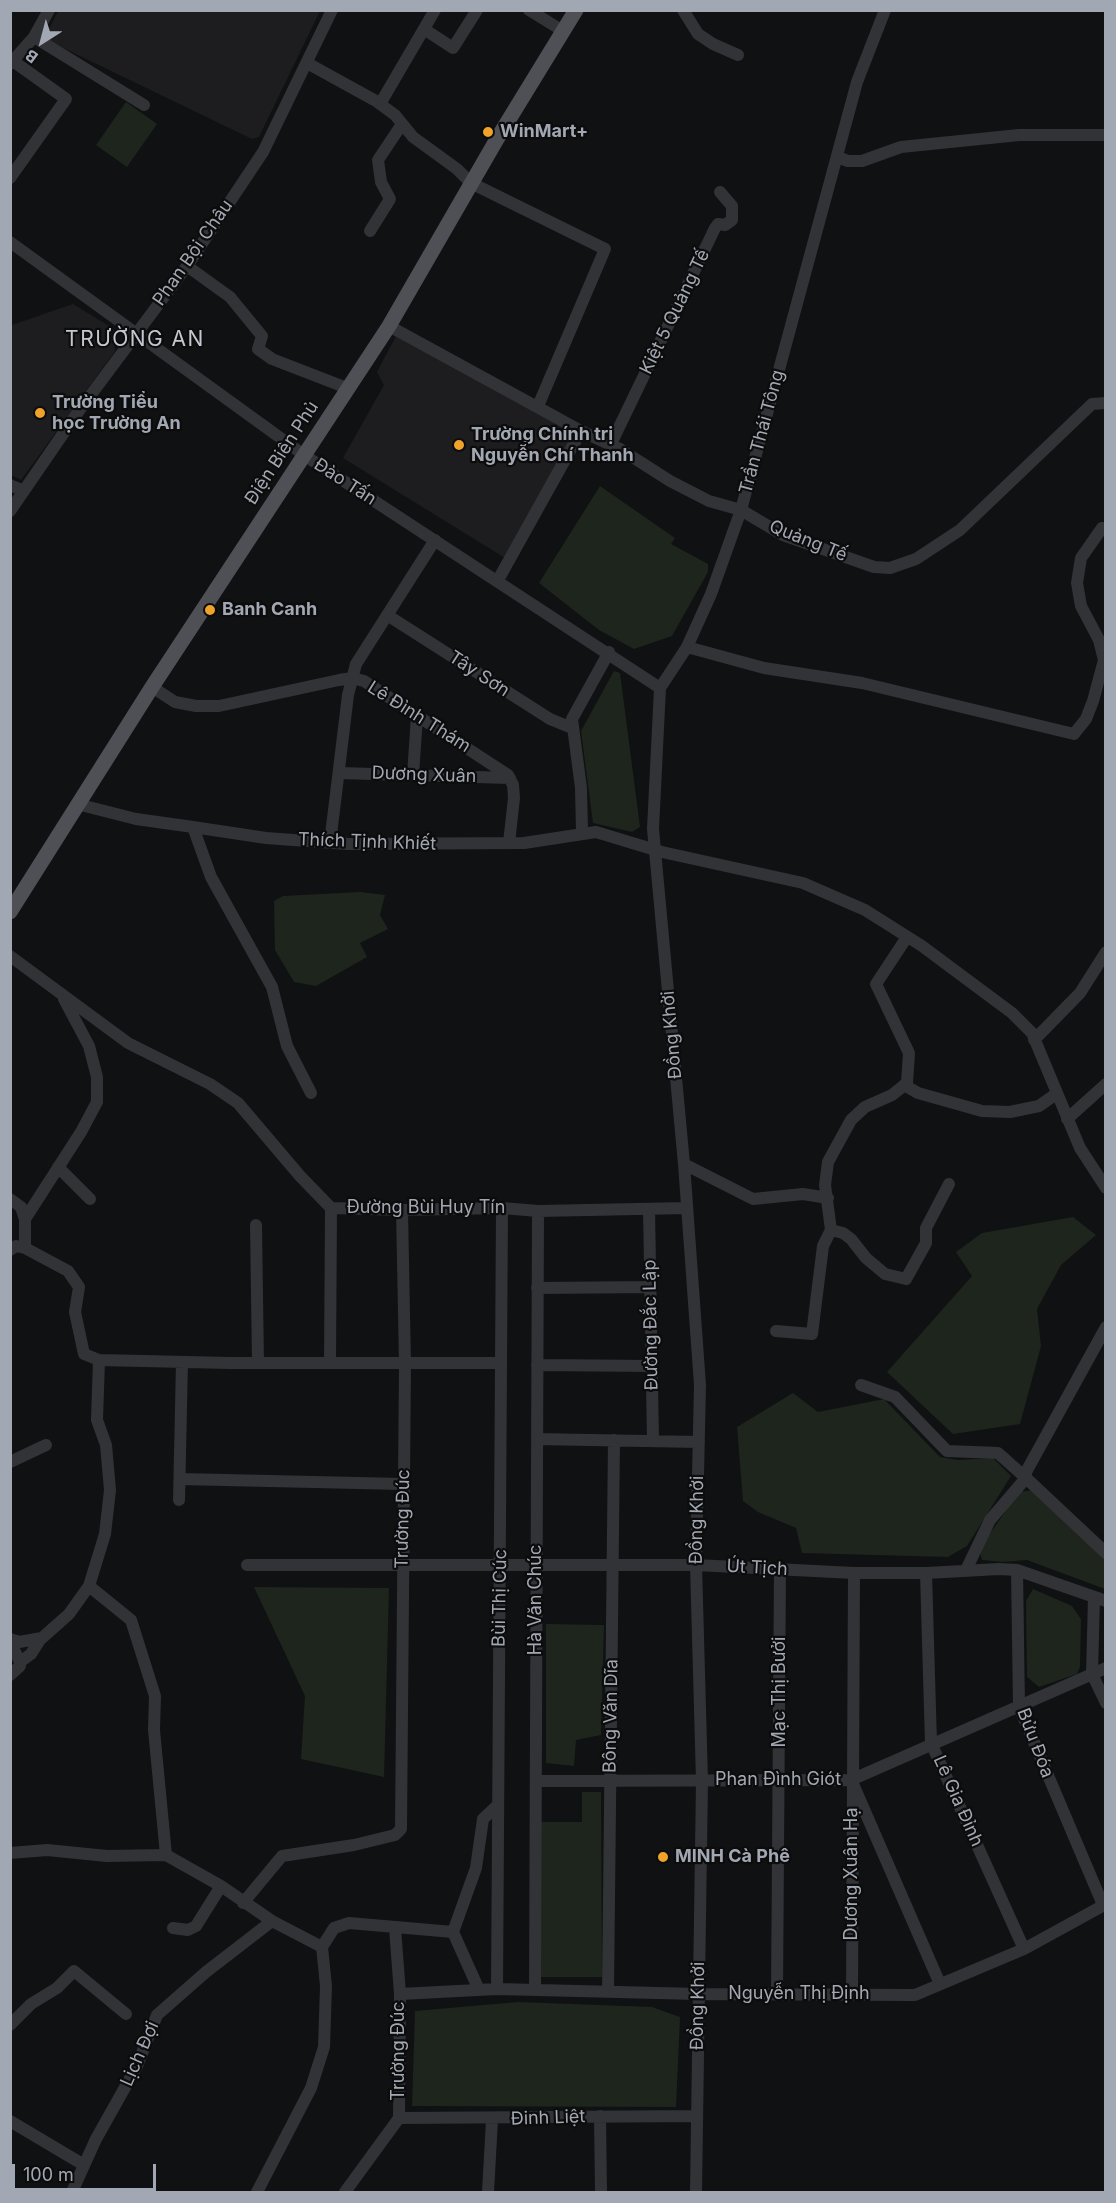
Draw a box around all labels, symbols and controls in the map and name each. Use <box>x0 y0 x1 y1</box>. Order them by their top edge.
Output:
north arrow <box>12 12 72 72</box>
text: B <box>21 45 42 68</box>
place label: WinMart+ <box>500 121 588 143</box>
marker: WinMart+ <box>481 125 495 139</box>
street label: Phan Bội Châu <box>148 196 238 310</box>
street label: Kiệt 5 Quảng Tế <box>635 246 715 378</box>
district label: TRƯỜNG AN <box>65 327 205 353</box>
street label: Trần Thái Tông <box>735 368 789 496</box>
place label: Trường Tiểu học Trường An <box>52 392 181 434</box>
street label: Điện Biên Phủ <box>241 397 323 509</box>
marker: Trường Tiểu học Trường An <box>33 406 47 420</box>
place label: Trường Chính trị Nguyễn Chí Thanh <box>471 424 634 466</box>
marker: Trường Chính trị Nguyễn Chí Thanh <box>452 438 466 452</box>
street label: Đào Tấn <box>310 454 380 510</box>
street label: Quảng Tế <box>766 516 850 566</box>
place label: Banh Canh <box>222 599 317 621</box>
marker: Banh Canh <box>203 603 217 617</box>
street label: Tây Sơn <box>444 646 514 702</box>
street label: Lê Đình Thám <box>363 677 475 757</box>
street label: Dương Xuân <box>371 762 477 788</box>
street label: Thích Tịnh Khiết <box>297 829 437 855</box>
street label: Đồng Khởi <box>657 990 687 1080</box>
street label: Đường Bùi Huy Tín <box>347 1197 505 1219</box>
street label: Đường Đắc Lập <box>639 1259 663 1391</box>
street label: Trường Đúc <box>391 1469 415 1569</box>
street label: Đồng Khởi <box>685 1476 709 1564</box>
street label: Hà Văn Chúc <box>525 1545 547 1655</box>
street label: Bùi Thị Cúc <box>488 1549 512 1647</box>
street label: Út Tịch <box>726 1556 788 1580</box>
street label: Mạc Thị Bưởi <box>769 1637 791 1747</box>
street label: Bông Văn Dĩa <box>599 1659 623 1773</box>
street label: Bửu Đóa <box>1012 1705 1058 1781</box>
street label: Lê Gia Đỉnh <box>928 1752 988 1850</box>
street label: Phan Đình Giót <box>715 1769 841 1791</box>
street label: Dương Xuân Hạ <box>841 1807 863 1941</box>
place label: MINH Cà Phê <box>675 1846 790 1868</box>
marker: MINH Cà Phê <box>656 1850 670 1864</box>
street label: Đồng Khởi <box>686 1962 710 2050</box>
street label: Nguyễn Thị Định <box>728 1983 870 2005</box>
street label: Trường Đúc <box>388 2001 410 2101</box>
street label: Lịch Đợi <box>116 2018 164 2090</box>
street label: Đinh Liệt <box>510 2106 586 2130</box>
scale bar <box>15 2152 159 2190</box>
text: 100 m <box>23 2164 74 2185</box>

